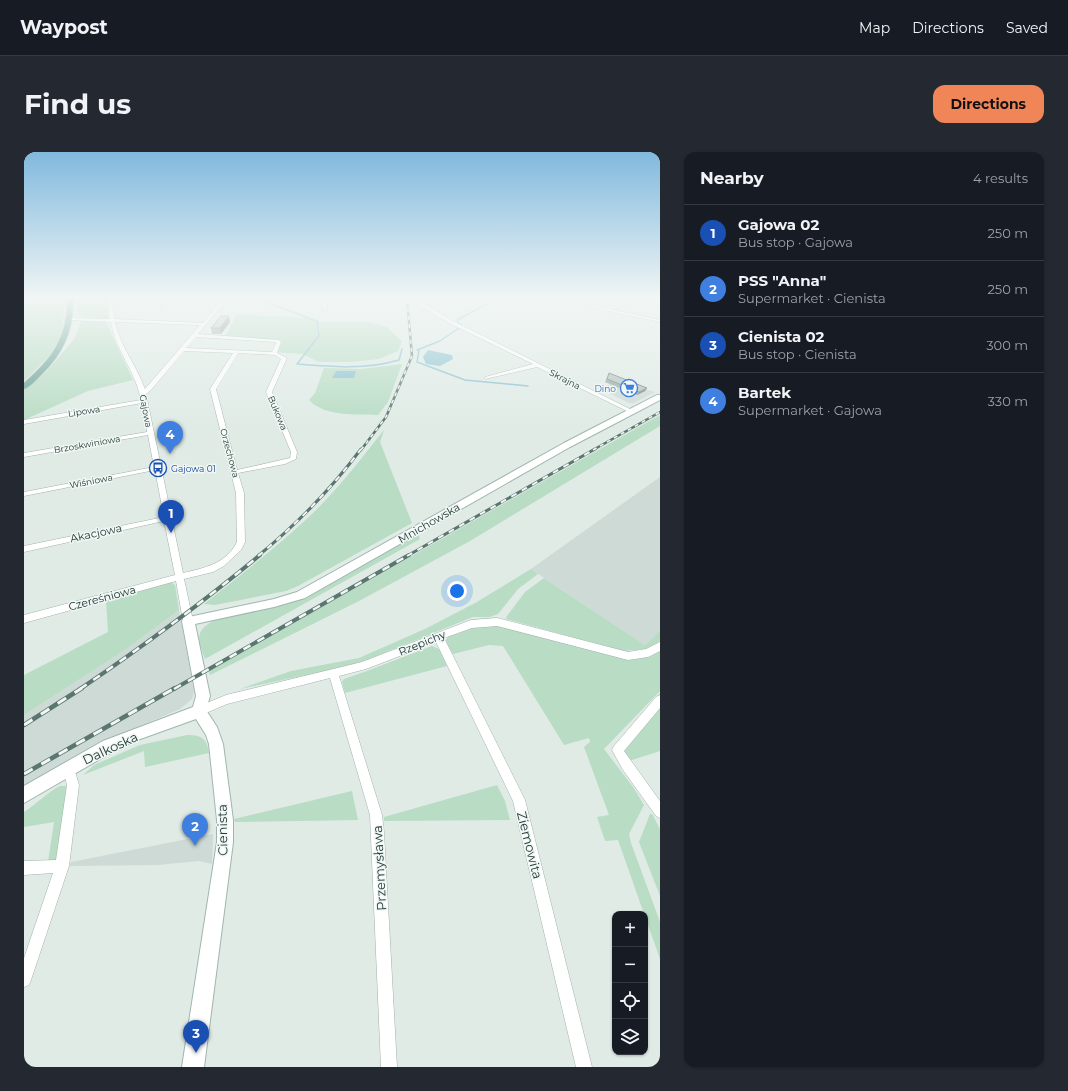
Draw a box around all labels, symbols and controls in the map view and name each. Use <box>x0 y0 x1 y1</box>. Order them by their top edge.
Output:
text: Waypost <box>20 16 108 39</box>
text: Map <box>859 19 890 37</box>
text: Directions <box>912 19 984 37</box>
text: Saved <box>1006 19 1048 37</box>
button: Directions <box>933 85 1044 123</box>
text: Find us <box>24 87 131 121</box>
text: Nearby <box>700 168 764 188</box>
text: 4 results <box>973 170 1028 186</box>
text: Gajowa 02 <box>738 215 819 234</box>
text: 1 <box>710 225 716 241</box>
text: 250 m <box>987 225 1028 241</box>
text: Bus stop · Gajowa <box>738 234 853 250</box>
text: PSS "Anna" <box>738 271 826 290</box>
text: 2 <box>709 281 717 297</box>
text: 250 m <box>987 281 1028 297</box>
text: Supermarket · Cienista <box>738 290 886 306</box>
text: Cienista 02 <box>738 327 824 346</box>
text: 3 <box>709 337 717 353</box>
text: 300 m <box>986 337 1028 353</box>
text: Bus stop · Cienista <box>738 346 857 362</box>
street label: Skrajna <box>548 367 582 391</box>
supermarket icon: Dino <box>619 378 639 398</box>
place label: Dino <box>594 383 616 394</box>
text: Bartek <box>738 383 791 402</box>
text: 4 <box>709 393 717 409</box>
text: 330 m <box>988 393 1028 409</box>
street label: Gajowa <box>137 394 155 428</box>
street label: Bukowa <box>266 394 290 432</box>
text: Supermarket · Gajowa <box>738 402 882 418</box>
street label: Lipowa <box>67 403 101 419</box>
pin: 4 <box>157 421 183 454</box>
street label: Orzechowa <box>218 427 242 479</box>
street label: Brzoskwiniowa <box>53 433 121 455</box>
bus stop icon: Gajowa 01 <box>148 458 168 478</box>
place label: Gajowa 01 <box>171 463 216 474</box>
street label: Wiśniowa <box>68 471 114 491</box>
pin: 1 <box>158 500 184 533</box>
street label: Mnichowska <box>396 500 462 546</box>
street label: Akacjowa <box>69 521 123 545</box>
your location <box>447 581 467 601</box>
street label: Czereśniowa <box>67 582 137 614</box>
street label: Rzepichy <box>396 627 448 659</box>
street label: Dalkoska <box>80 728 140 768</box>
street label: Cienista <box>214 804 230 856</box>
street label: Ziemowita <box>514 810 546 880</box>
pin: 2 <box>182 813 208 846</box>
street label: Przemysława <box>369 825 389 911</box>
map controls <box>612 911 648 1055</box>
button: + <box>612 911 648 947</box>
button: − <box>612 947 648 983</box>
button: locate <box>612 983 648 1019</box>
button: layers <box>612 1019 648 1055</box>
pin: 3 <box>183 1020 209 1053</box>

